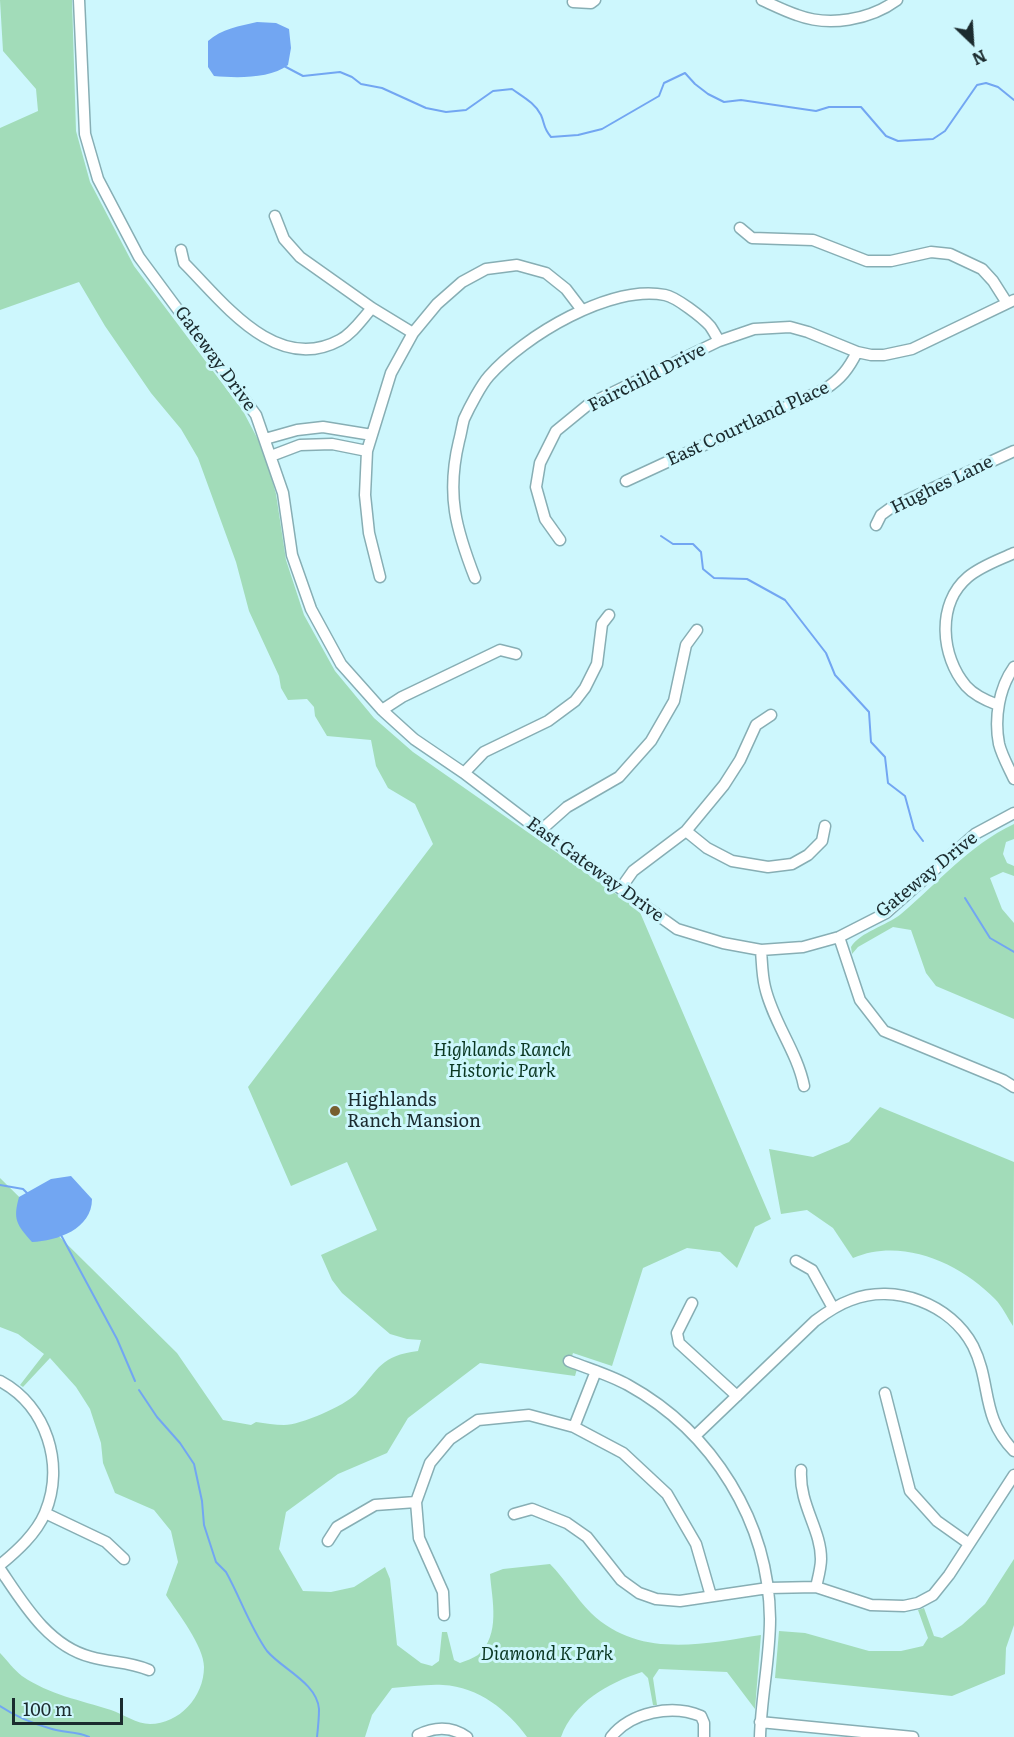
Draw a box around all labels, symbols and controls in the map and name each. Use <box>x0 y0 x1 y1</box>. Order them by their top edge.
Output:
north arrow <box>942 12 1002 72</box>
text: N <box>968 45 991 72</box>
street label: Gateway Drive <box>170 302 260 416</box>
street label: Fairchild Drive <box>585 339 709 417</box>
street label: East Courtland Place <box>663 377 833 471</box>
street label: Hughes Lane <box>887 451 997 519</box>
street label: East Gateway Drive <box>522 813 668 927</box>
street label: Gateway Drive <box>872 827 982 923</box>
park label: Highlands Ranch Historic Park <box>433 1040 571 1082</box>
place label: Highlands Ranch Mansion <box>347 1090 481 1132</box>
marker: Highlands Ranch Mansion <box>328 1104 342 1118</box>
park label: Diamond K Park <box>481 1644 613 1666</box>
scale bar <box>15 1686 126 1724</box>
text: 100 m <box>23 1695 72 1722</box>

